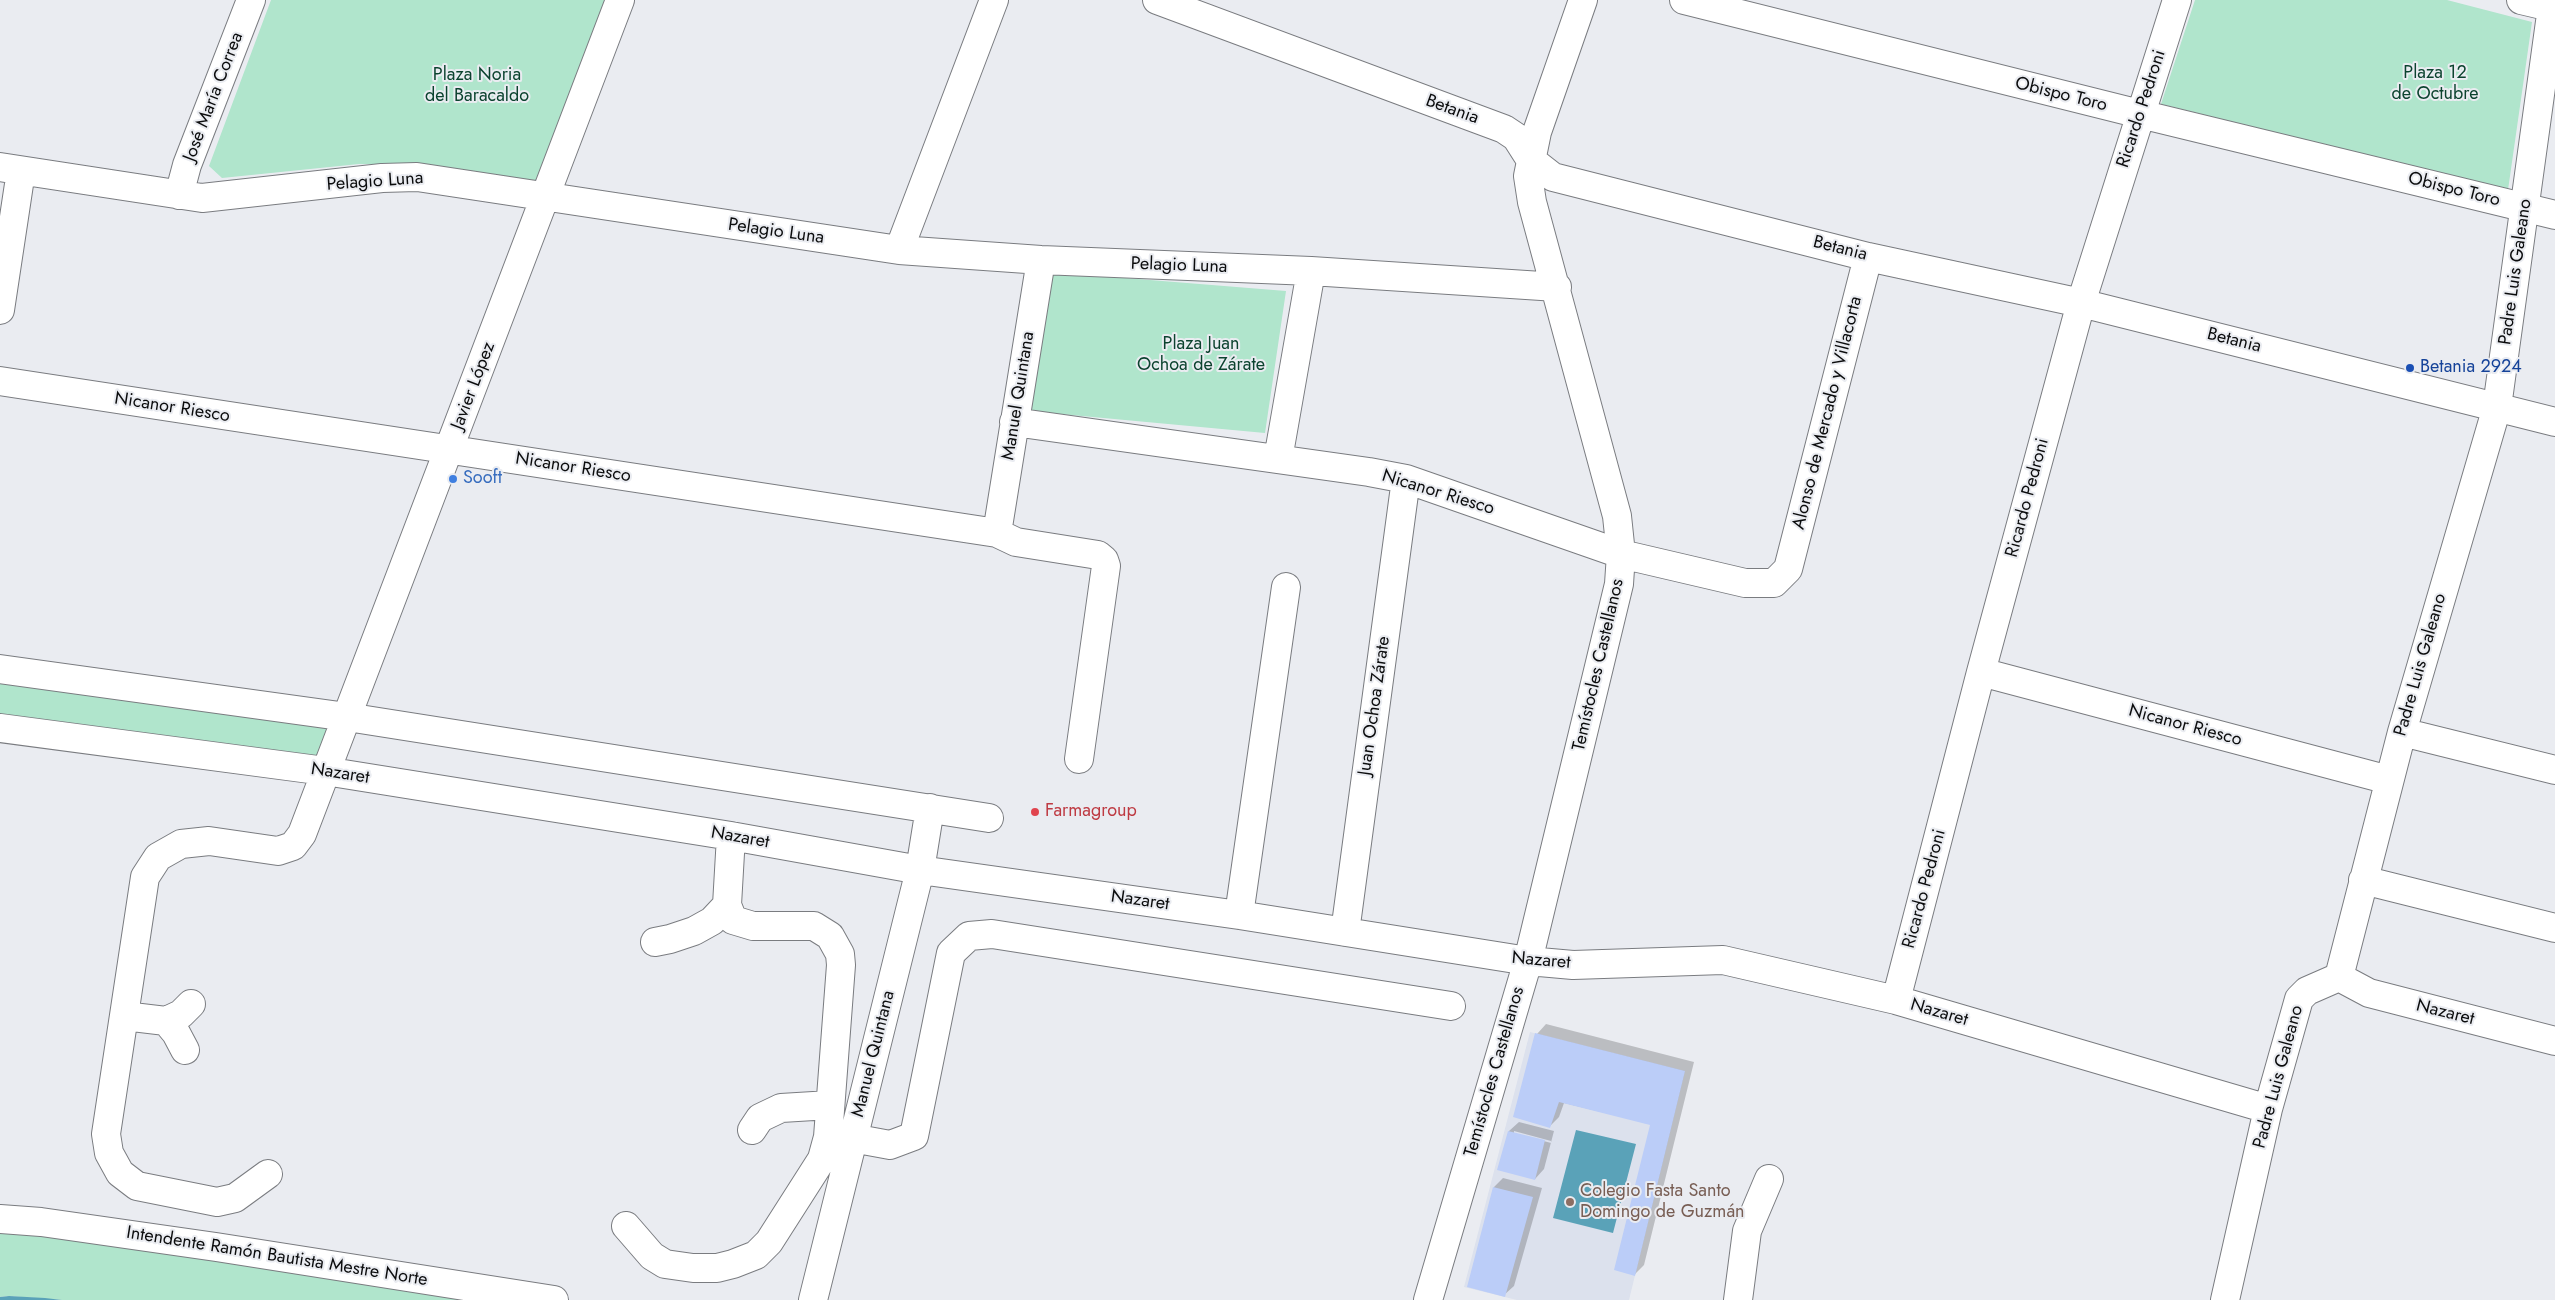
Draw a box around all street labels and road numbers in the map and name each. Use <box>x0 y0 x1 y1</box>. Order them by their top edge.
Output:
street label: José María Correa <box>179 29 249 165</box>
street label: Ricardo Pedroni <box>2113 47 2171 171</box>
street label: Obispo Toro <box>2013 73 2109 117</box>
street label: Betania <box>1422 90 1482 130</box>
street label: Pelagio Luna <box>326 168 424 196</box>
street label: Obispo Toro <box>2406 168 2502 212</box>
street label: Padre Luis Galeano <box>2495 198 2537 346</box>
street label: Pelagio Luna <box>727 215 825 249</box>
street label: Betania <box>1811 232 1869 266</box>
street label: Pelagio Luna <box>1130 254 1228 278</box>
street label: Alonso de Mercado y Villacorta <box>1789 294 1867 532</box>
street label: Betania <box>2205 324 2263 358</box>
street label: Manuel Quintana <box>998 330 1040 462</box>
street label: Javier López <box>447 339 501 433</box>
street label: Nicanor Riesco <box>113 388 231 428</box>
street label: Ricardo Pedroni <box>2002 436 2054 560</box>
street label: Nicanor Riesco <box>514 448 632 488</box>
street label: Nicanor Riesco <box>1379 466 1497 520</box>
street label: Temístocles Castellanos <box>1569 577 1629 753</box>
street label: Padre Luis Galeano <box>2390 591 2452 739</box>
street label: Juan Ochoa Zárate <box>1355 635 1395 777</box>
street label: Nicanor Riesco <box>2126 700 2244 752</box>
street label: Nazaret <box>309 759 371 789</box>
street label: Nazaret <box>709 822 771 854</box>
street label: Ricardo Pedroni <box>1899 827 1951 951</box>
street label: Nazaret <box>1109 886 1171 916</box>
street label: Nazaret <box>1511 948 1571 974</box>
street label: Temístocles Castellanos <box>1460 984 1530 1160</box>
street label: Manuel Quintana <box>848 988 900 1120</box>
street label: Nazaret <box>1908 994 1970 1032</box>
street label: Nazaret <box>2414 995 2476 1031</box>
street label: Padre Luis Galeano <box>2250 1003 2308 1151</box>
street label: Intendente Ramón Bautista Mestre Norte <box>125 1223 429 1291</box>

